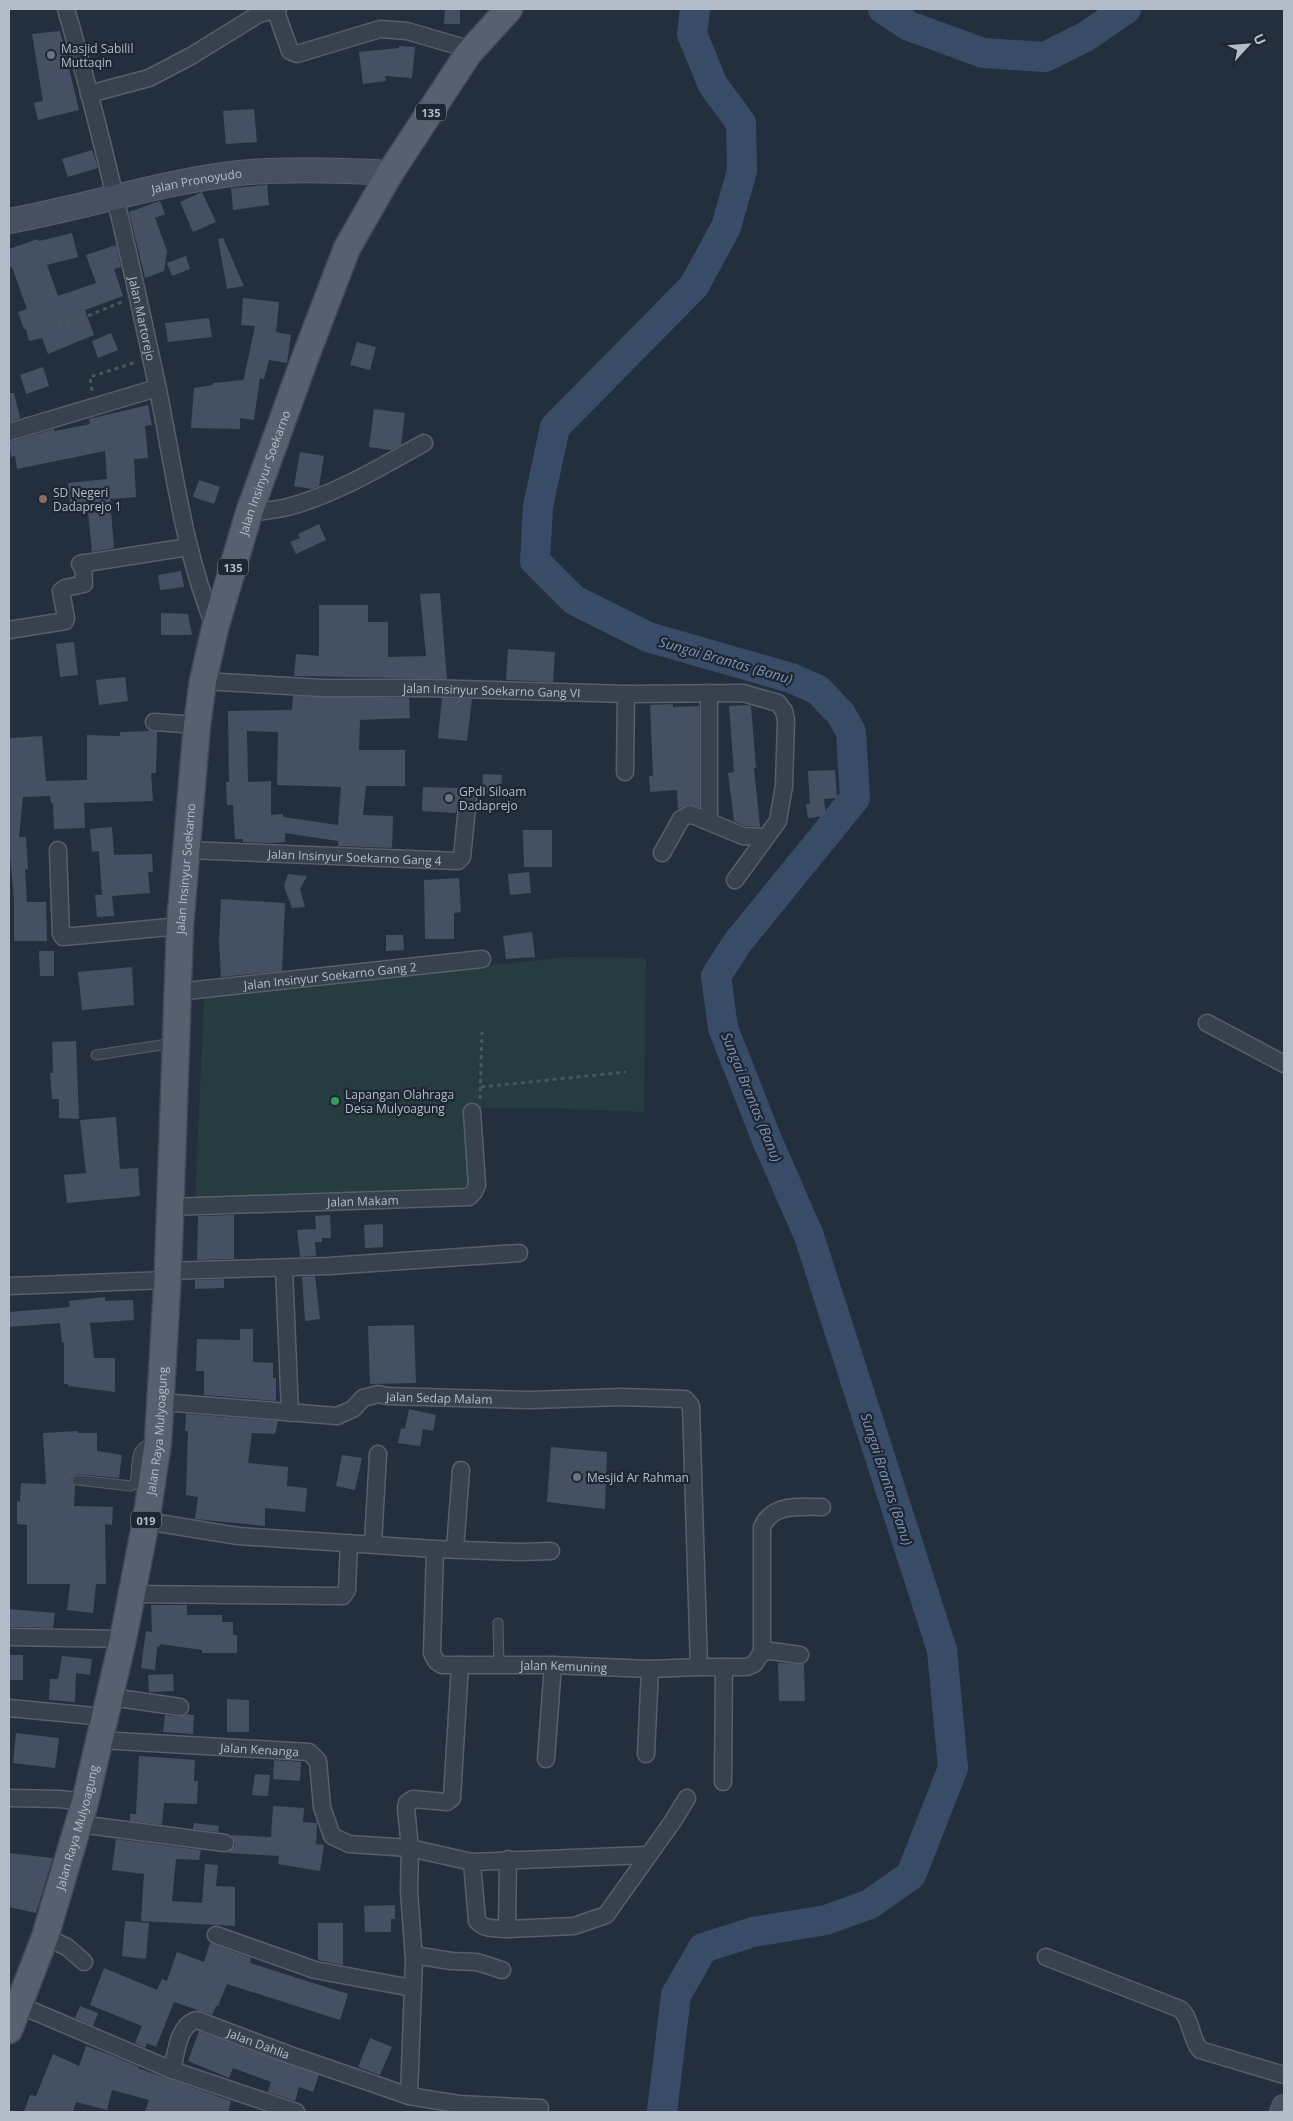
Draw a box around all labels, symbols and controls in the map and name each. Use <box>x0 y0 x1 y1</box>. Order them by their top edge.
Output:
north arrow <box>1223 20 1273 70</box>
text: U <box>1249 30 1271 48</box>
place label: Masjid Sabilil Muttaqin <box>61 40 133 71</box>
marker: Masjid Sabilil Muttaqin <box>45 49 57 61</box>
road number: 135 <box>416 104 446 120</box>
street label: Jalan Pronoyudo <box>149 164 243 197</box>
street label: Jalan Martorejo <box>125 274 160 362</box>
street label: Jalan Insinyur Soekarno <box>234 408 294 538</box>
place label: SD Negeri Dadaprejo 1 <box>53 484 122 515</box>
marker: SD Negeri Dadaprejo 1 <box>37 493 49 505</box>
road number: 135 <box>218 558 248 576</box>
water label: Sungai Brantas (Banu) <box>657 632 795 688</box>
street label: Jalan Insinyur Soekarno Gang VI <box>402 680 581 701</box>
place label: GPdI Siloam Dadaprejo <box>459 783 526 814</box>
marker: GPdI Siloam Dadaprejo <box>443 792 455 804</box>
street label: Jalan Insinyur Soekarno <box>171 803 199 935</box>
street label: Jalan Insinyur Soekarno Gang 4 <box>267 845 442 869</box>
street label: Jalan Insinyur Soekarno Gang 2 <box>242 958 418 993</box>
water label: Sungai Brantas (Banu) <box>717 1029 787 1165</box>
place label: Lapangan Olahraga Desa Mulyoagung <box>345 1086 454 1117</box>
marker: Lapangan Olahraga Desa Mulyoagung <box>329 1095 341 1107</box>
street label: Jalan Makam <box>326 1191 399 1210</box>
street label: Jalan Raya Mulyoagung <box>141 1366 171 1497</box>
street label: Jalan Sedap Malam <box>385 1387 493 1407</box>
water label: Sungai Brantas (Banu) <box>857 1410 917 1548</box>
place label: Mesjid Ar Rahman <box>587 1469 689 1486</box>
marker: Mesjid Ar Rahman <box>571 1471 583 1483</box>
road number: 019 <box>131 1512 161 1528</box>
street label: Jalan Kemuning <box>519 1656 608 1676</box>
street label: Jalan Kenanga <box>219 1738 300 1760</box>
street label: Jalan Raya Mulyoagung <box>51 1763 102 1893</box>
street label: Jalan Dahlia <box>224 2023 292 2063</box>

